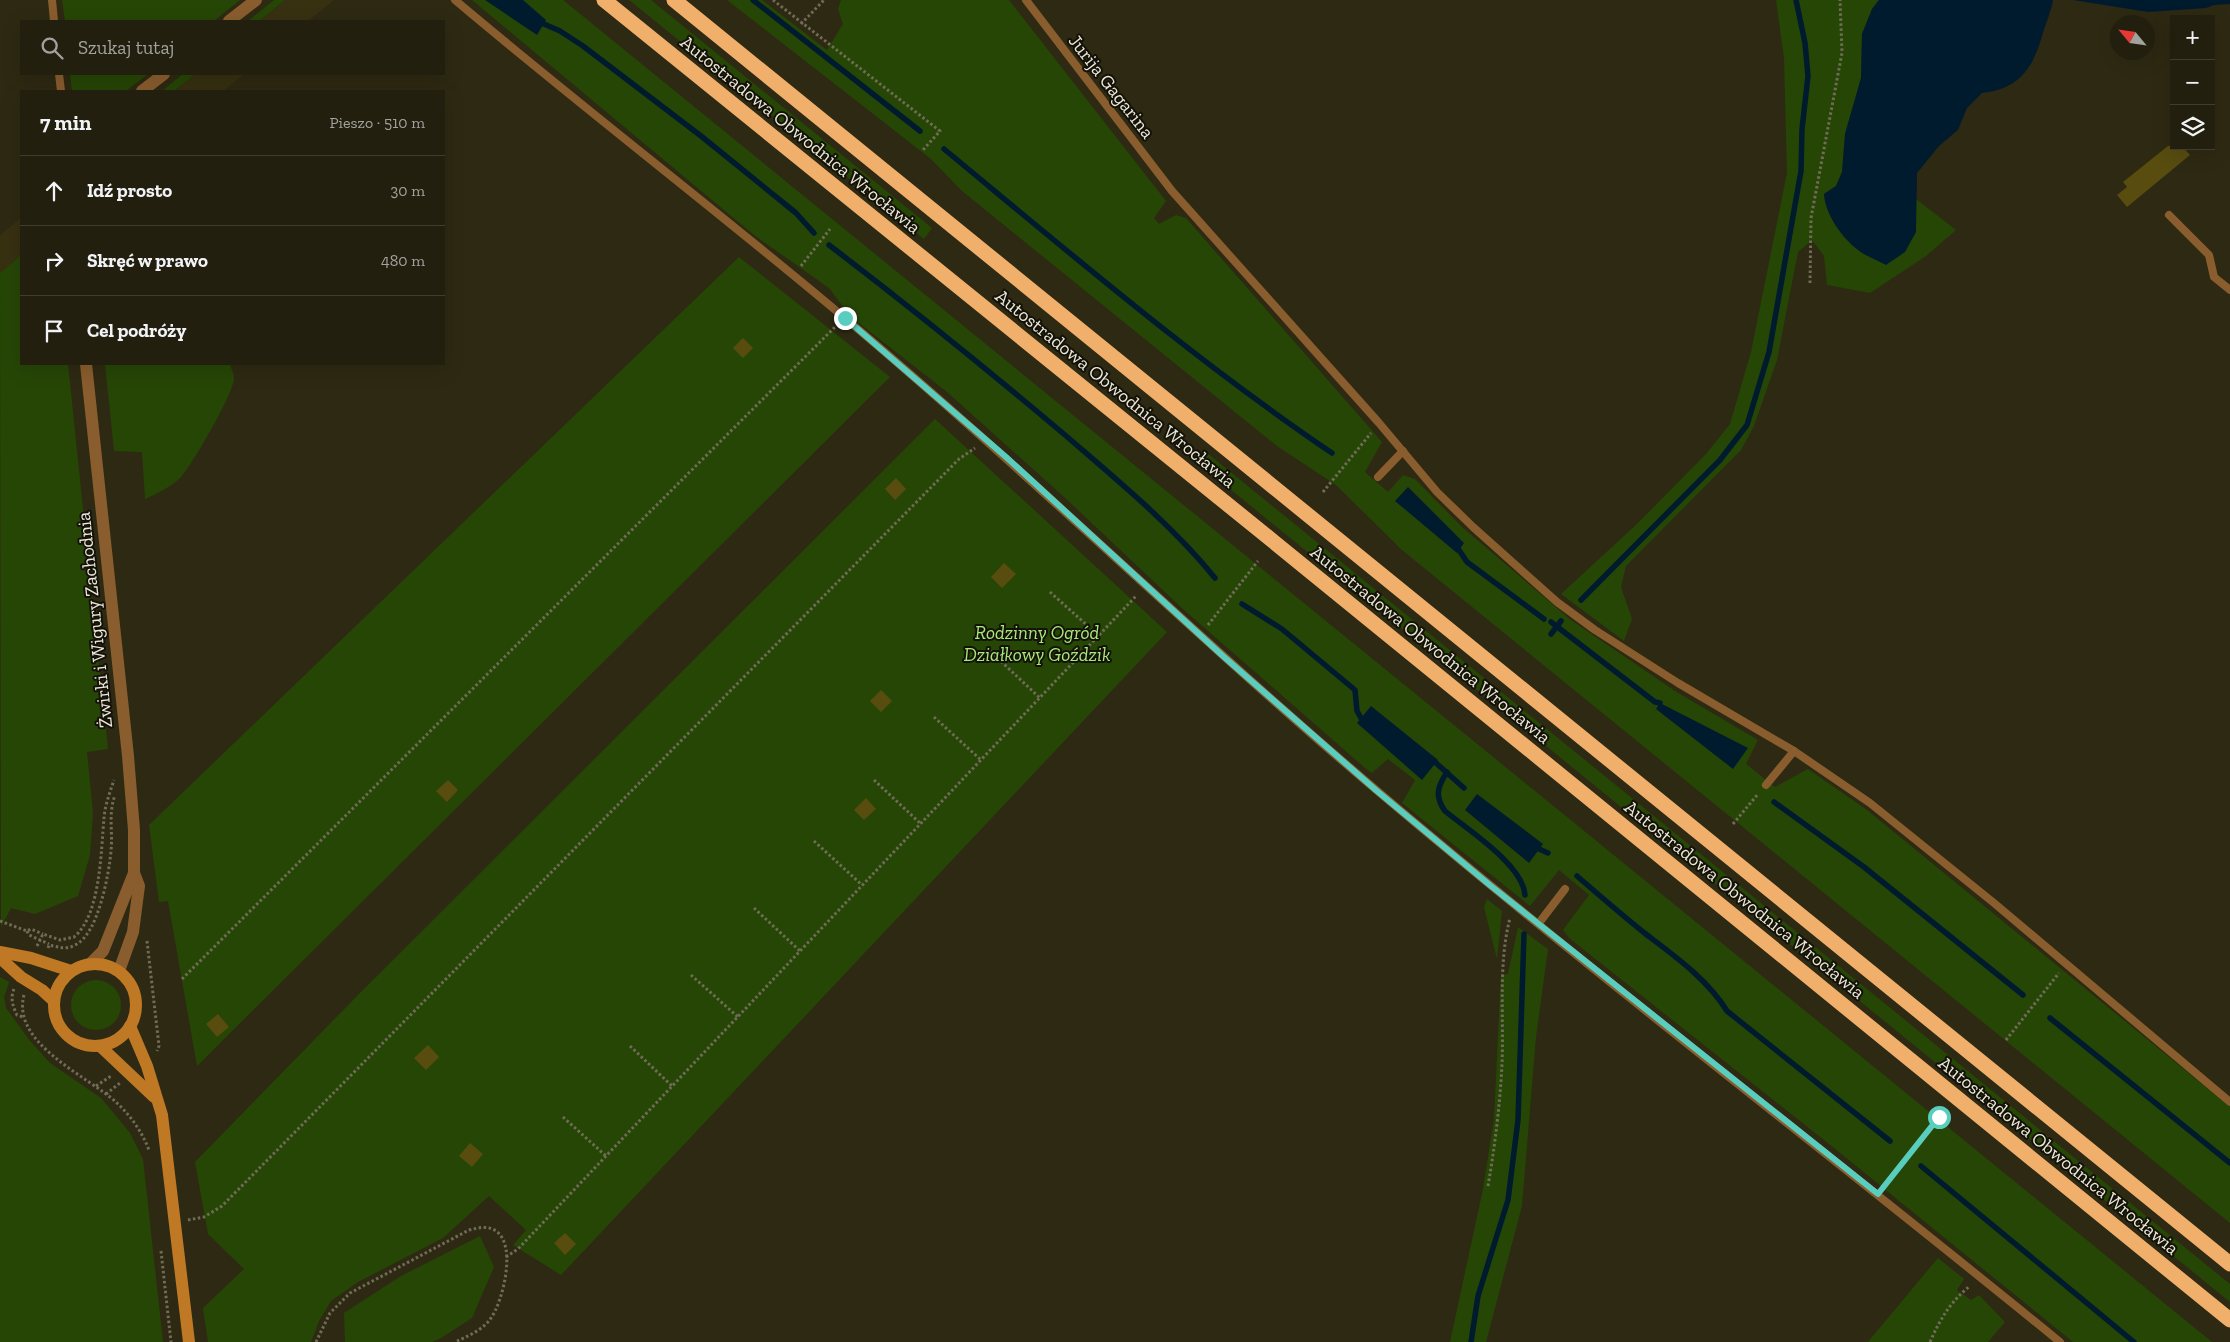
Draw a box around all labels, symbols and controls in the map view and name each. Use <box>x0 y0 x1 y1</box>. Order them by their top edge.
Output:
north arrow <box>2110 15 2155 60</box>
map controls <box>2170 15 2215 150</box>
button: + <box>2170 15 2215 60</box>
search box <box>20 20 445 75</box>
street label: Autostradowa Obwodnica Wrocławia <box>676 30 926 239</box>
street label: Jurija Gagarina <box>1064 30 1159 143</box>
icon: search <box>38 34 66 62</box>
text: Szukaj tutaj <box>78 36 174 59</box>
button: − <box>2170 60 2215 105</box>
button: layers <box>2170 105 2215 150</box>
text: 7 min <box>40 110 91 135</box>
text: Pieszo · 510 m <box>329 113 425 132</box>
icon: ahead <box>40 177 68 205</box>
text: Idź prosto <box>87 179 172 202</box>
text: 30 m <box>391 181 425 200</box>
icon: right <box>40 247 68 275</box>
text: Skręć w prawo <box>87 249 208 272</box>
text: 480 m <box>381 251 425 270</box>
street label: Autostradowa Obwodnica Wrocławia <box>991 284 1241 493</box>
route end <box>834 307 857 330</box>
icon: arrive <box>40 317 68 345</box>
text: Cel podróży <box>87 319 186 342</box>
street label: Żwirki i Wigury Zachodnia <box>72 511 117 729</box>
street label: Autostradowa Obwodnica Wrocławia <box>1306 540 1556 749</box>
park label: Rodzinny Ogród Działkowy Goździk <box>964 621 1110 666</box>
street label: Autostradowa Obwodnica Wrocławia <box>1620 795 1870 1004</box>
street label: Autostradowa Obwodnica Wrocławia <box>1934 1051 2184 1260</box>
route start <box>1928 1106 1951 1129</box>

